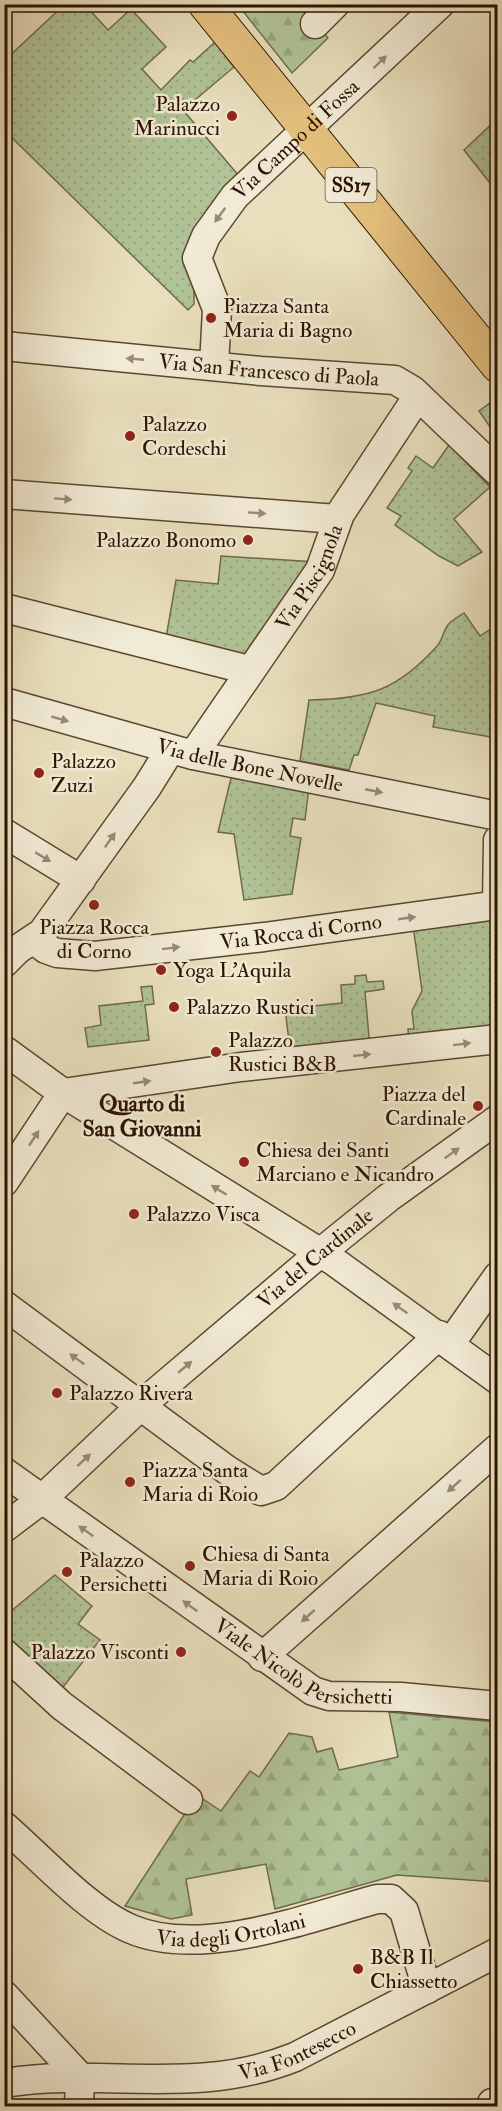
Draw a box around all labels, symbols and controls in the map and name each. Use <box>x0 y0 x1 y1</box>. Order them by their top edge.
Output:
one-way arrow <box>373 55 387 69</box>
street label: Via Campo di Fossa <box>226 73 365 206</box>
place label: Palazzo Marinucci <box>134 91 220 142</box>
marker: Palazzo Marinucci <box>225 109 239 123</box>
road number: SS17 <box>326 168 376 202</box>
one-way arrow <box>214 206 226 222</box>
place label: Piazza Santa Maria di Bagno <box>223 293 352 344</box>
marker: Piazza Santa Maria di Bagno <box>204 311 218 325</box>
street label: Via San Francesco di Paola <box>157 348 380 392</box>
one-way arrow <box>126 354 145 364</box>
place label: Palazzo Cordeschi <box>142 411 227 462</box>
marker: Palazzo Cordeschi <box>123 429 137 443</box>
one-way arrow <box>53 494 72 503</box>
one-way arrow <box>248 508 267 518</box>
street label: Via Piscignola <box>269 520 349 636</box>
place label: Palazzo Bonomo <box>96 527 236 554</box>
marker: Palazzo Bonomo <box>241 533 255 547</box>
one-way arrow <box>52 715 70 724</box>
street label: Via delle Bone Novelle <box>154 732 345 798</box>
place label: Palazzo Zuzi <box>51 748 116 799</box>
marker: Palazzo Zuzi <box>32 766 46 780</box>
one-way arrow <box>364 787 383 796</box>
one-way arrow <box>104 833 116 849</box>
one-way arrow <box>35 851 51 862</box>
marker: Piazza Rocca di Corno <box>87 898 101 912</box>
street label: Via Rocca di Corno <box>218 908 383 955</box>
place label: Piazza Rocca di Corno <box>39 914 149 965</box>
one-way arrow <box>397 914 416 923</box>
one-way arrow <box>162 943 181 953</box>
place label: Yoga L'Aquila <box>173 957 292 984</box>
marker: Yoga L'Aquila <box>154 963 168 977</box>
place label: Palazzo Rustici <box>186 994 315 1021</box>
marker: Palazzo Rustici <box>167 1000 181 1014</box>
place label: Palazzo Rustici B&B <box>228 1027 337 1078</box>
one-way arrow <box>452 1039 471 1048</box>
marker: Palazzo Rustici B&B <box>209 1045 223 1059</box>
one-way arrow <box>352 1050 371 1060</box>
one-way arrow <box>133 1077 152 1086</box>
place label: Piazza del Cardinale <box>382 1081 467 1132</box>
district label: Quarto di San Giovanni <box>83 1090 202 1143</box>
marker: Piazza del Cardinale <box>471 1099 485 1113</box>
one-way arrow <box>28 1130 40 1146</box>
place label: Chiesa dei Santi Marciano e Nicandro <box>256 1137 434 1188</box>
one-way arrow <box>443 1147 459 1159</box>
marker: Chiesa dei Santi Marciano e Nicandro <box>237 1155 251 1169</box>
one-way arrow <box>211 1185 227 1196</box>
place label: Palazzo Visca <box>146 1201 260 1228</box>
street label: Via del Cardinale <box>251 1202 379 1314</box>
marker: Palazzo Visca <box>127 1207 141 1221</box>
one-way arrow <box>392 1302 408 1314</box>
one-way arrow <box>69 1352 85 1365</box>
one-way arrow <box>177 1361 193 1374</box>
place label: Palazzo Rivera <box>69 1380 193 1407</box>
marker: Palazzo Rivera <box>50 1386 64 1400</box>
one-way arrow <box>77 1453 91 1467</box>
place label: Piazza Santa Maria di Roio <box>142 1457 258 1508</box>
marker: Piazza Santa Maria di Roio <box>123 1475 137 1489</box>
one-way arrow <box>446 1480 462 1493</box>
one-way arrow <box>78 1525 94 1537</box>
place label: Chiesa di Santa Maria di Roio <box>202 1541 330 1592</box>
place label: Palazzo Persichetti <box>79 1547 168 1598</box>
marker: Chiesa di Santa Maria di Roio <box>183 1559 197 1573</box>
marker: Palazzo Persichetti <box>60 1565 74 1579</box>
one-way arrow <box>183 1600 198 1612</box>
one-way arrow <box>301 1609 316 1622</box>
street label: Viale Nicolò Persichetti <box>209 1612 393 1710</box>
place label: Palazzo Visconti <box>31 1639 169 1666</box>
marker: Palazzo Visconti <box>174 1645 188 1659</box>
street label: Via degli Ortolani <box>154 1907 309 1953</box>
place label: B&B Il Chiassetto <box>370 1944 457 1995</box>
marker: B&B Il Chiassetto <box>351 1962 365 1976</box>
street label: Via Fontesecco <box>236 2014 361 2086</box>

